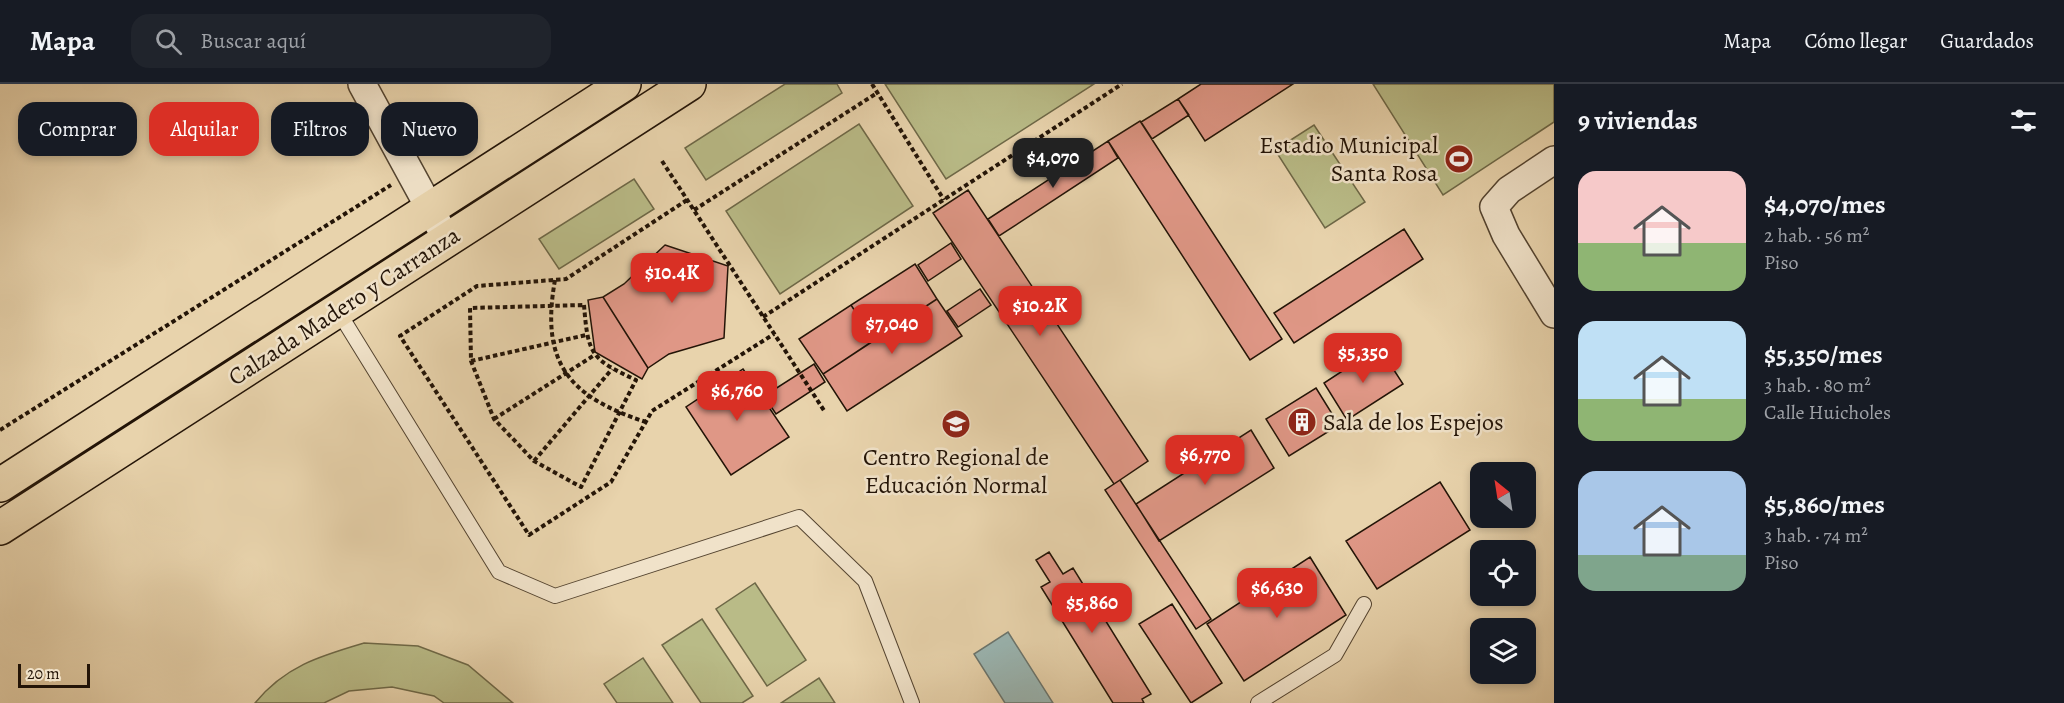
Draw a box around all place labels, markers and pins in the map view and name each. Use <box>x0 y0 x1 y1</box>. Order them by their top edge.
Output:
place label: Estadio Municipal Santa Rosa <box>1259 129 1439 189</box>
pin: $4,070 <box>1004 138 1102 189</box>
sports icon: Estadio Municipal Santa Rosa <box>1443 143 1475 175</box>
pin: $10.4K <box>623 253 721 304</box>
pin: $10.2K <box>991 286 1089 337</box>
pin: $7,040 <box>843 304 941 355</box>
pin: $5,350 <box>1314 333 1412 384</box>
pin: $6,760 <box>688 371 786 422</box>
building icon: Sala de los Espejos <box>1286 406 1318 438</box>
place label: Sala de los Espejos <box>1323 406 1504 438</box>
school or university icon: Centro Regional de Educación Normal <box>940 408 972 440</box>
pin: $6,770 <box>1156 435 1254 486</box>
place label: Centro Regional de Educación Normal <box>863 441 1049 501</box>
pin: $6,630 <box>1228 568 1326 619</box>
pin: $5,860 <box>1043 583 1141 634</box>

